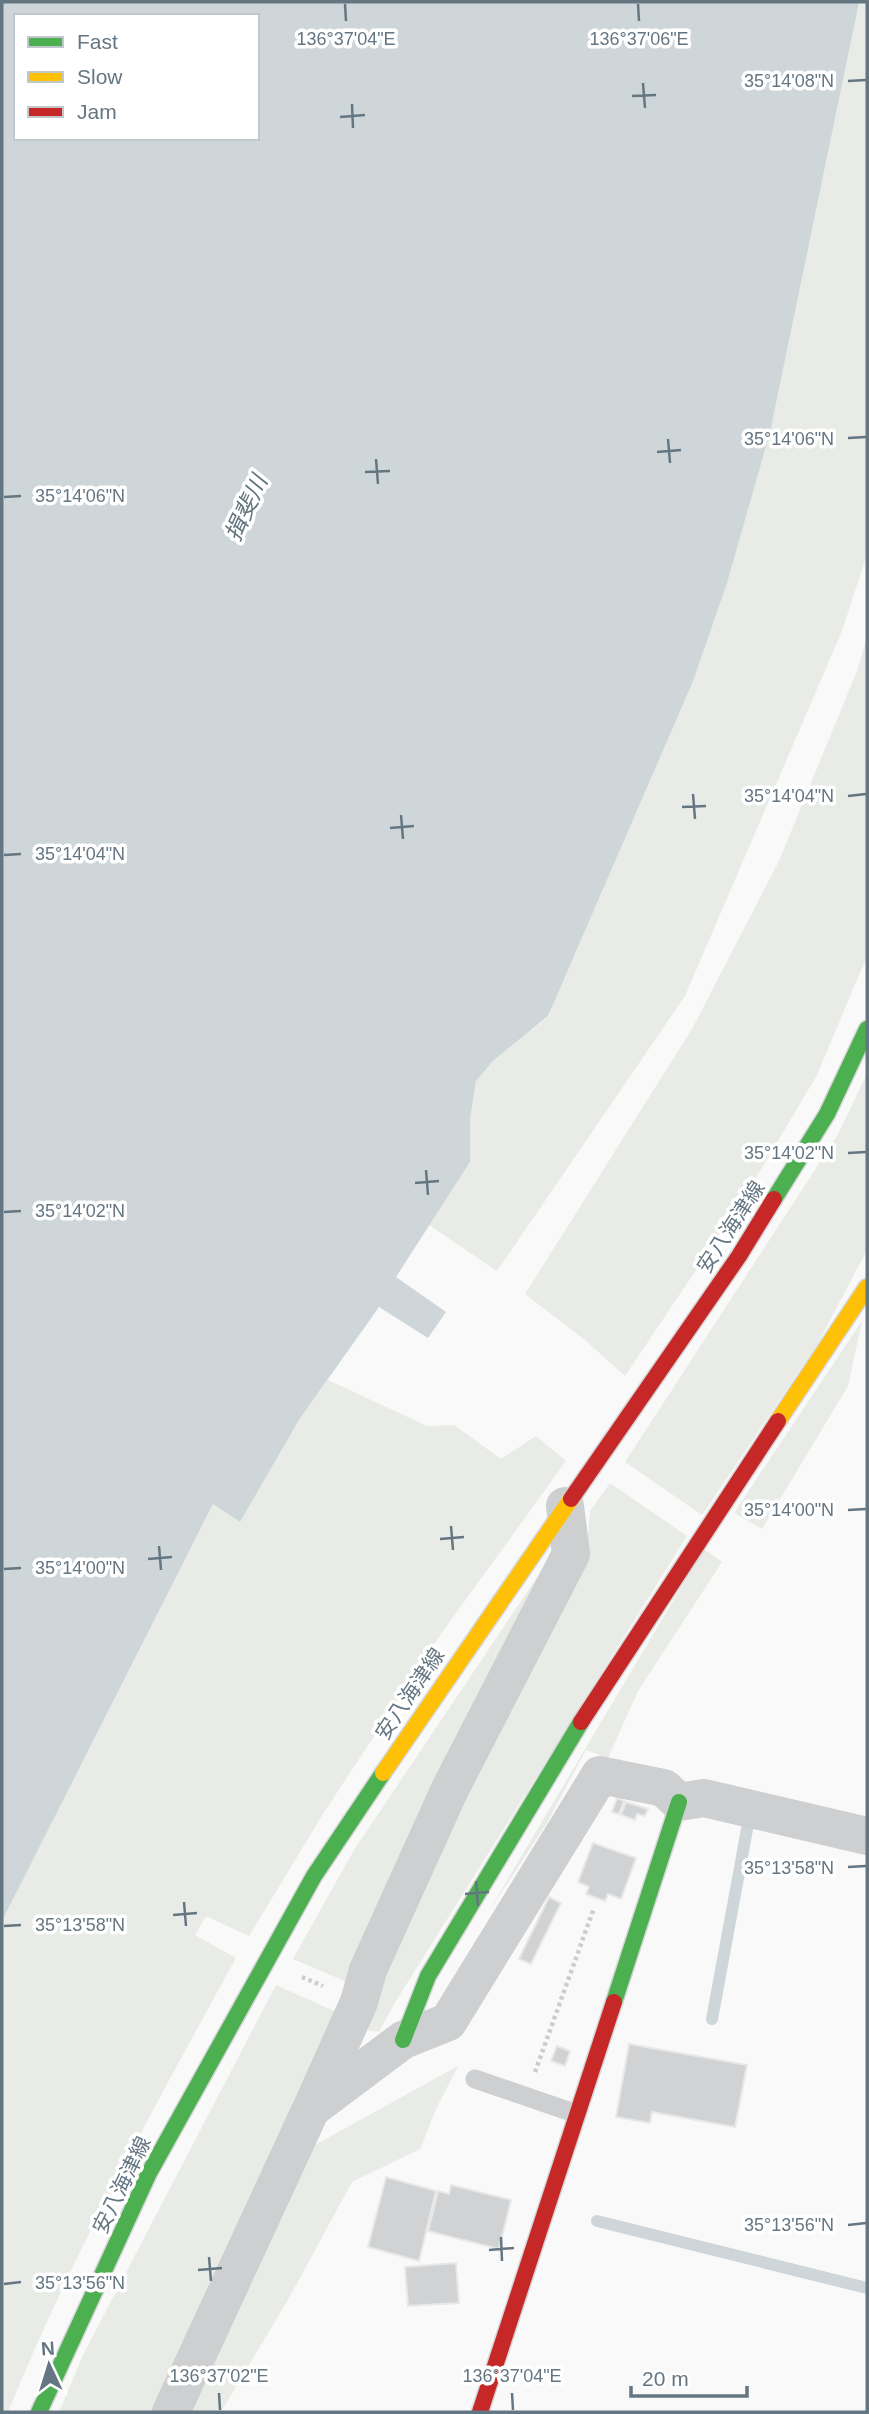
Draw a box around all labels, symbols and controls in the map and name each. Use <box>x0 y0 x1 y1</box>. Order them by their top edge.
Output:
legend <box>14 14 259 140</box>
text: 136°37'04"E <box>296 29 396 49</box>
text: 136°37'06"E <box>589 29 689 49</box>
text: Fast <box>77 30 118 53</box>
text: Slow <box>77 65 123 88</box>
text: 35°14'08"N <box>744 71 834 91</box>
text: Jam <box>77 100 117 123</box>
text: 35°14'06"N <box>744 429 834 449</box>
water label: 揖斐川 <box>220 469 274 545</box>
text: 35°14'06"N <box>35 486 125 506</box>
text: 35°14'04"N <box>744 786 834 806</box>
text: 35°14'04"N <box>35 844 125 864</box>
text: 35°14'02"N <box>744 1143 834 1163</box>
street label: 安八海津線 <box>692 1176 769 1277</box>
text: 35°14'02"N <box>35 1201 125 1221</box>
text: 35°14'00"N <box>744 1500 834 1520</box>
text: 35°14'00"N <box>35 1558 125 1578</box>
street label: 安八海津線 <box>371 1644 448 1744</box>
text: 35°13'58"N <box>744 1858 834 1878</box>
text: 35°13'58"N <box>35 1915 125 1935</box>
street label: 安八海津線 <box>88 2133 155 2237</box>
text: 35°13'56"N <box>744 2215 834 2235</box>
text: 35°13'56"N <box>35 2273 125 2293</box>
north arrow <box>14 2330 84 2400</box>
text: N <box>40 2338 55 2359</box>
scale bar <box>631 2354 746 2398</box>
text: 136°37'02"E <box>169 2366 269 2386</box>
text: 136°37'04"E <box>462 2366 562 2386</box>
text: 20 m <box>642 2367 689 2390</box>

